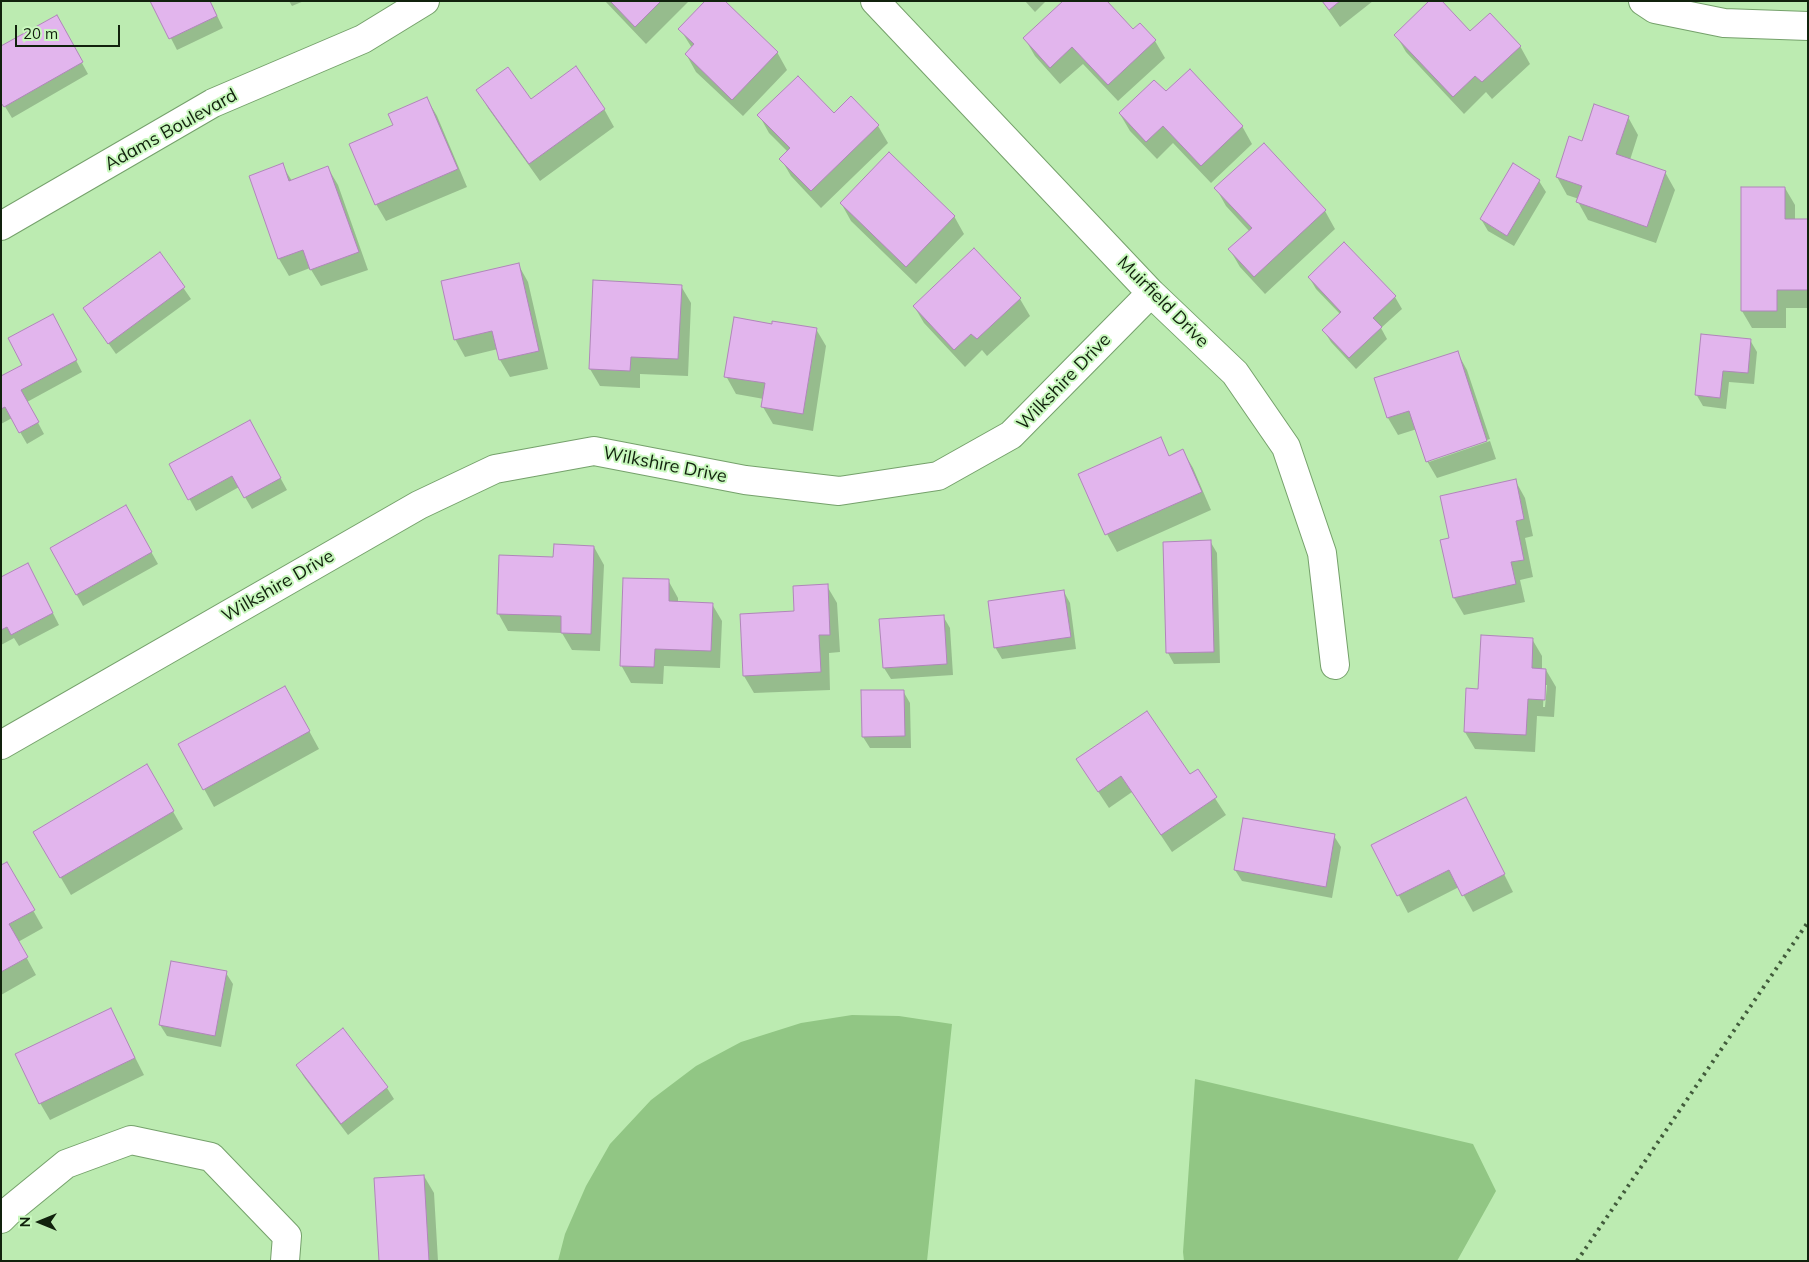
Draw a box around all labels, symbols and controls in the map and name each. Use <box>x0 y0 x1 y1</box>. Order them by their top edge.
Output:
scale bar <box>18 15 122 47</box>
text: 20 m <box>23 24 58 43</box>
street label: Adams Boulevard <box>101 85 241 175</box>
street label: Muirfield Drive <box>1113 252 1213 352</box>
street label: Wilkshire Drive <box>1013 329 1115 435</box>
street label: Wilkshire Drive <box>601 442 729 488</box>
street label: Wilkshire Drive <box>218 545 338 627</box>
north arrow <box>15 1197 65 1247</box>
text: N <box>16 1217 34 1227</box>

